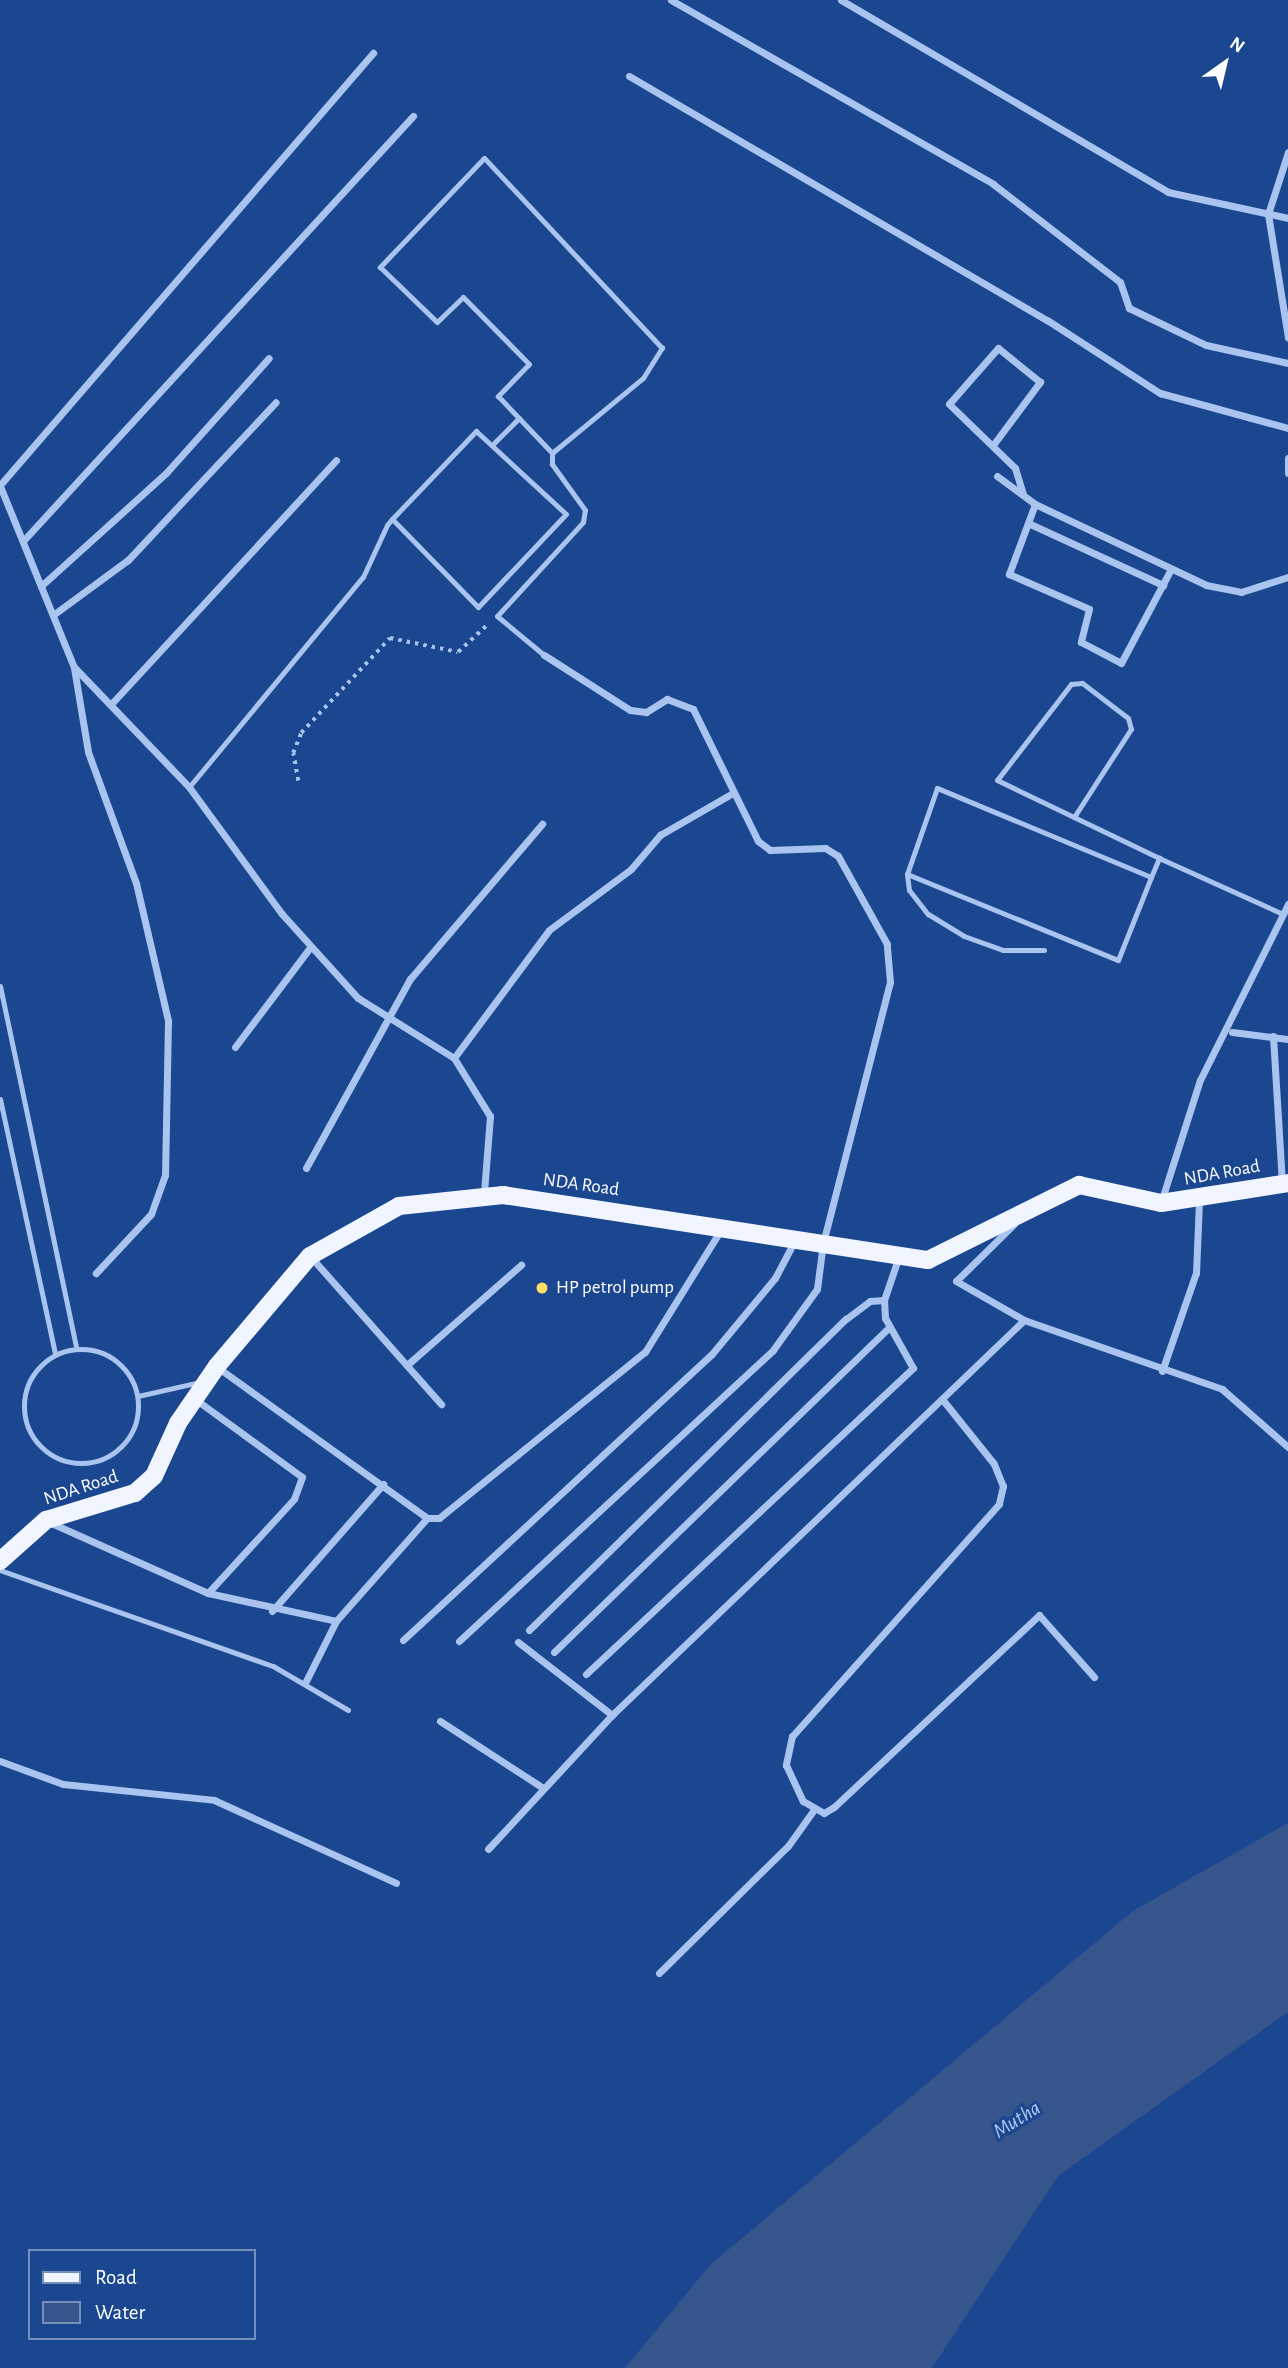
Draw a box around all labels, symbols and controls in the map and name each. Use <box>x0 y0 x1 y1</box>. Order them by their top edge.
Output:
north arrow <box>1190 28 1260 98</box>
text: N <box>1226 34 1248 57</box>
street label: NDA Road <box>1182 1155 1262 1191</box>
street label: NDA Road <box>541 1168 621 1202</box>
place label: HP petrol pump <box>556 1277 674 1299</box>
marker: HP petrol pump <box>534 1280 550 1296</box>
street label: NDA Road <box>41 1465 121 1511</box>
water label: Mutha <box>989 2096 1045 2144</box>
legend <box>28 2249 256 2340</box>
text: Road <box>95 2267 137 2288</box>
text: Water <box>95 2302 145 2323</box>

